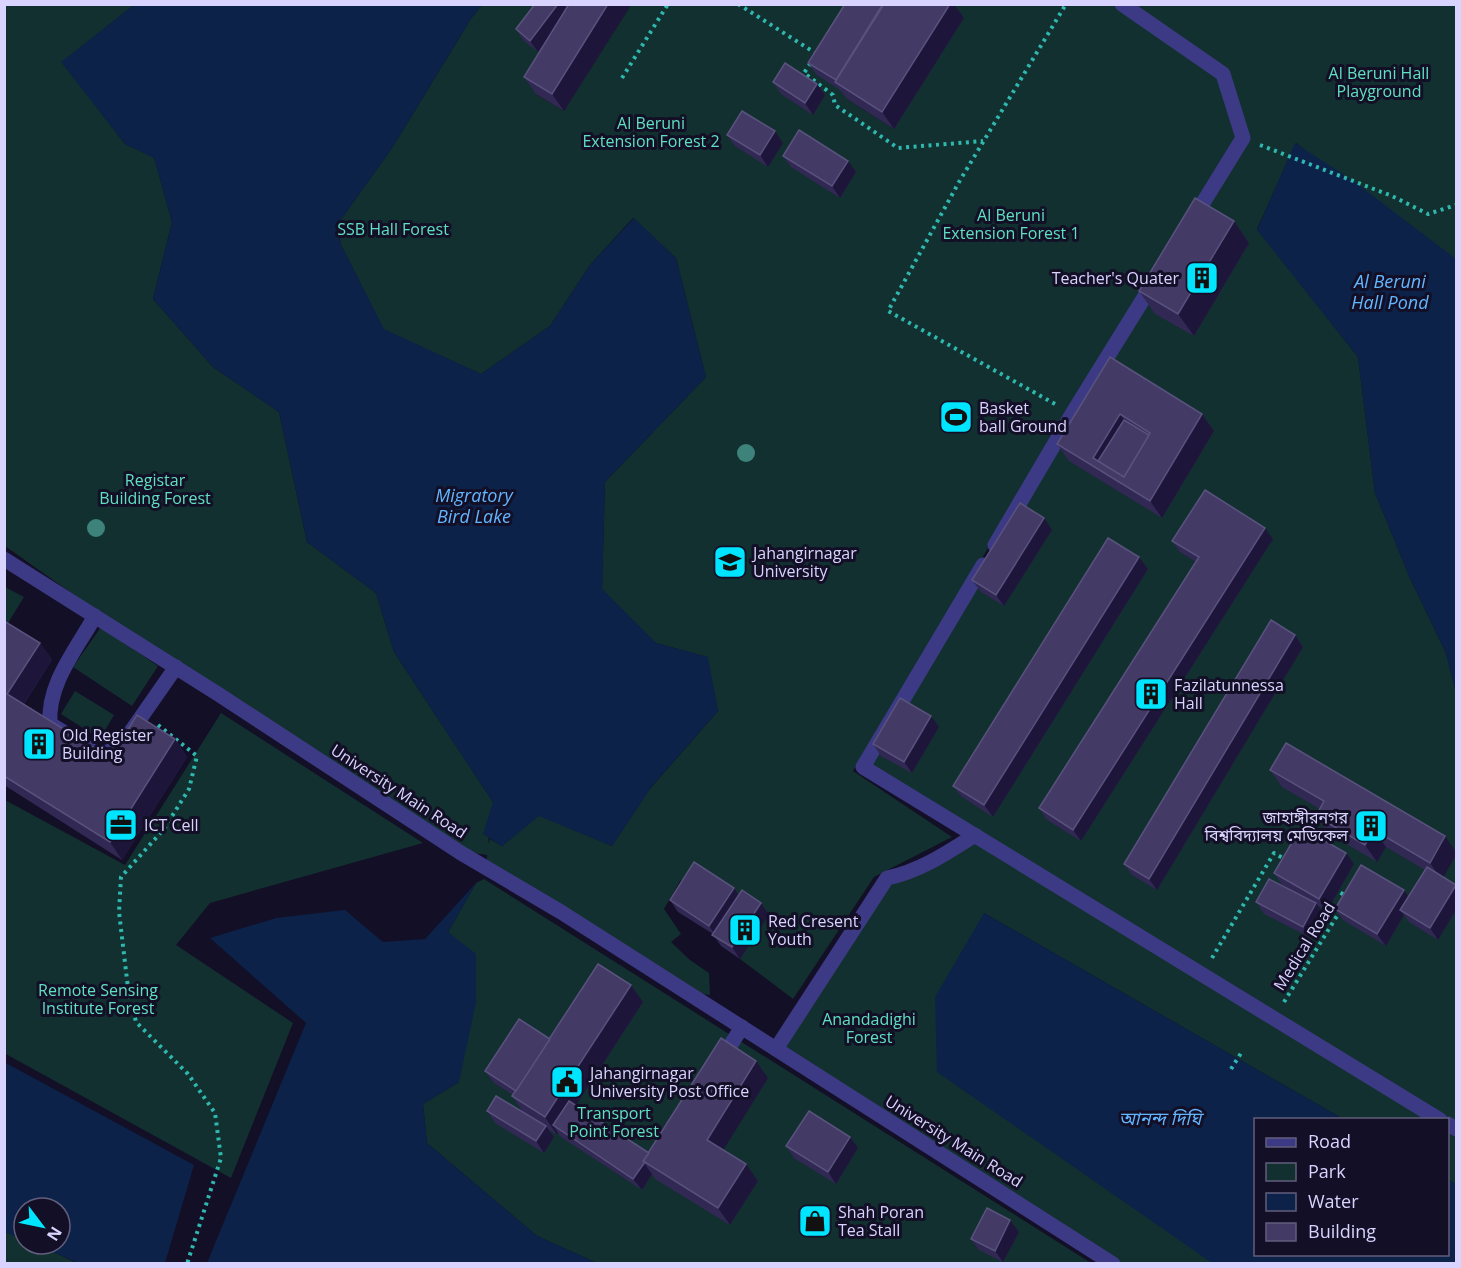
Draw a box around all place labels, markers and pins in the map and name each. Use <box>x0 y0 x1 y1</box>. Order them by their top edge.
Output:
building icon: Teacher's Quater <box>1184 260 1220 296</box>
place label: Teacher's Quater <box>1052 267 1179 289</box>
place label: Basket ball Ground <box>979 397 1067 437</box>
sports icon: Basket ball Ground <box>938 399 974 435</box>
place label: Jahangirnagar University <box>751 542 857 582</box>
school or university icon: Jahangirnagar University <box>712 544 748 580</box>
place label: Fazilatunnessa Hall <box>1174 674 1284 714</box>
building icon: Fazilatunnessa Hall <box>1133 676 1169 712</box>
place label: Old Register Building <box>62 724 153 764</box>
building icon: Old Register Building <box>21 726 57 762</box>
place label: জাহাঙ্গীরনগর বিশ্ববিদ্যালয় মেডিকেল <box>1204 806 1348 846</box>
office icon: ICT Cell <box>103 807 139 843</box>
building icon: জাহাঙ্গীরনগর বিশ্ববিদ্যালয় মেডিকেল <box>1353 808 1389 844</box>
place label: ICT Cell <box>144 814 199 836</box>
place label: Red Cresent Youth <box>768 910 859 950</box>
building icon: Red Cresent Youth <box>727 912 763 948</box>
place label: Jahangirnagar University Post Office <box>588 1062 749 1102</box>
public building icon: Jahangirnagar University Post Office <box>549 1064 585 1100</box>
place label: Shah Poran Tea Stall <box>838 1201 924 1241</box>
shop icon: Shah Poran Tea Stall <box>797 1203 833 1239</box>

